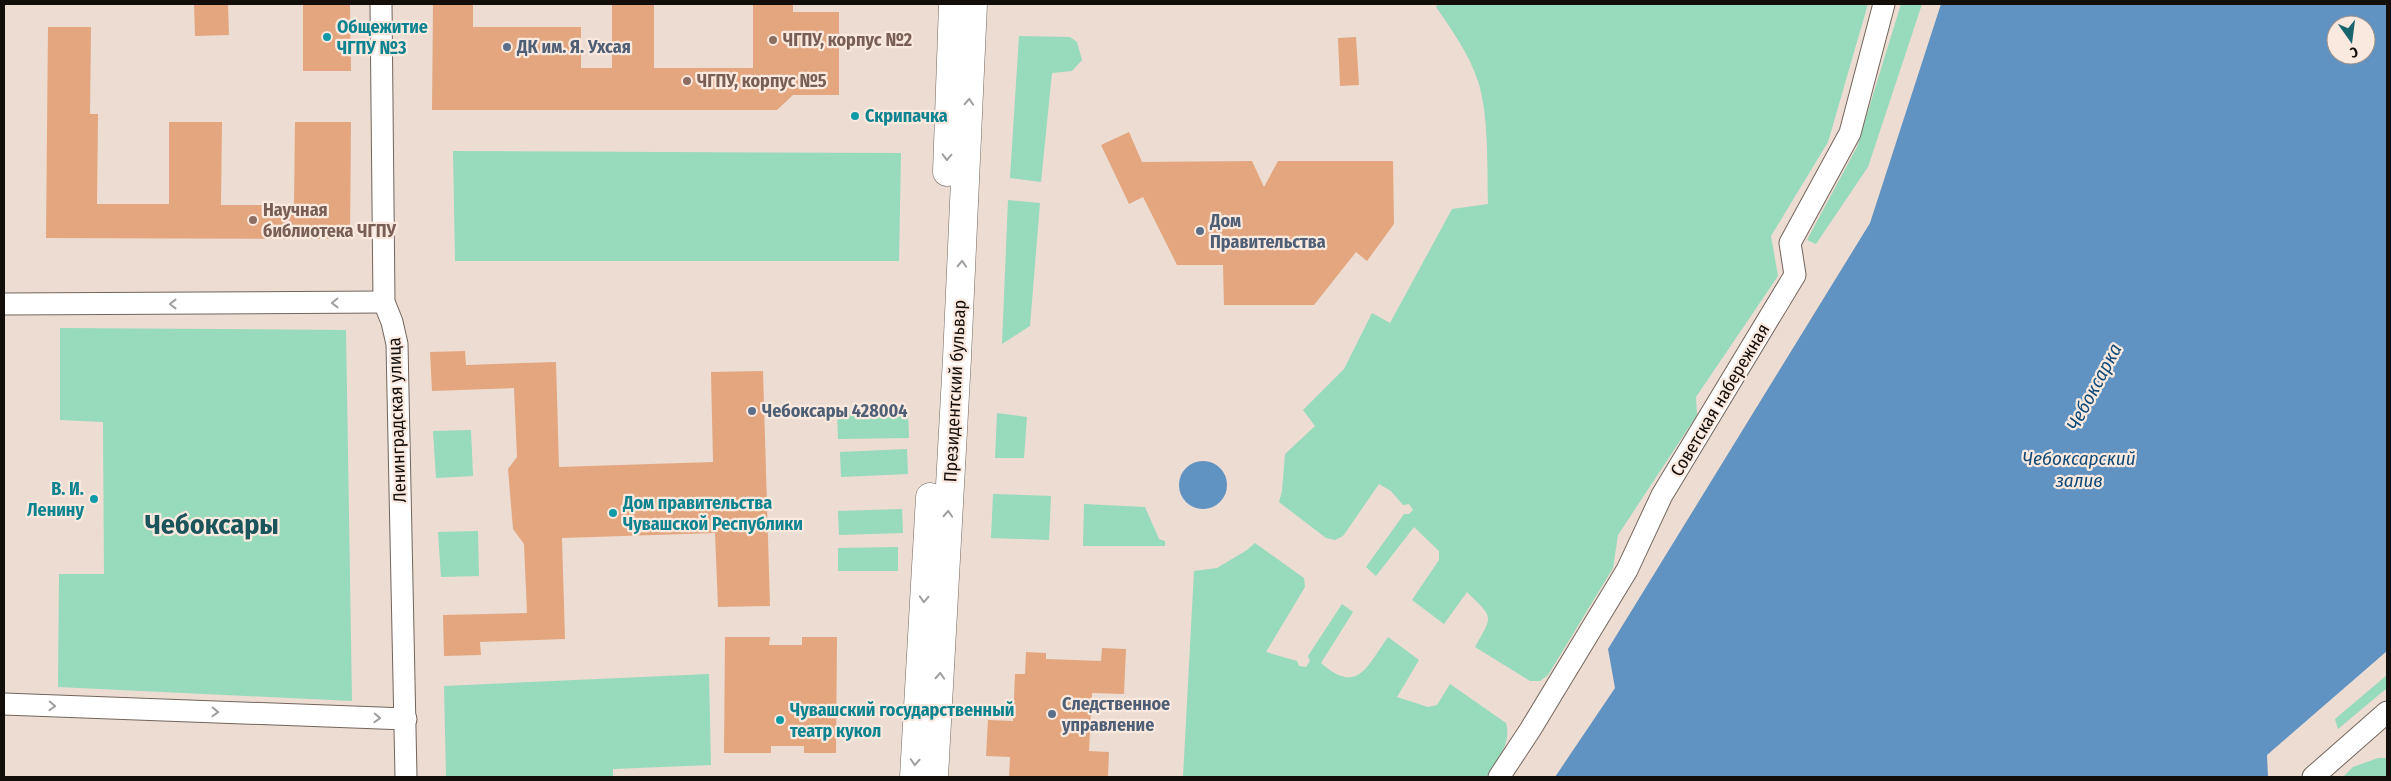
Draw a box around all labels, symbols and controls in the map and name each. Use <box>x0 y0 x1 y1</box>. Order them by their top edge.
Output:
north arrow <box>2326 15 2376 65</box>
place label: Общежитие ЧГПУ №3 <box>337 16 428 59</box>
place label: ЧГПУ, корпус №2 <box>783 29 912 51</box>
marker: Общежитие ЧГПУ №3 <box>321 31 333 43</box>
marker: ЧГПУ, корпус №2 <box>767 34 779 46</box>
place label: ДК им. Я. Ухсая <box>516 36 631 58</box>
marker: ДК им. Я. Ухсая <box>501 41 513 53</box>
text: С <box>2348 43 2360 61</box>
place label: ЧГПУ, корпус №5 <box>697 70 827 92</box>
marker: ЧГПУ, корпус №5 <box>681 75 693 87</box>
one-way arrow <box>964 98 974 106</box>
place label: Скрипачка <box>865 105 948 127</box>
marker: Скрипачка <box>849 110 861 122</box>
one-way arrow <box>942 154 953 162</box>
place label: Научная библиотека ЧГПУ <box>263 199 397 242</box>
place label: Дом Правительства <box>1209 210 1326 253</box>
marker: Научная библиотека ЧГПУ <box>247 214 259 226</box>
marker: Дом Правительства <box>1194 225 1206 237</box>
one-way arrow <box>956 260 967 268</box>
one-way arrow <box>331 297 339 308</box>
one-way arrow <box>169 299 176 309</box>
street label: Президентский бульвар <box>939 299 971 483</box>
street label: Советская набережная <box>1666 320 1774 480</box>
street label: Ленинградская улица <box>383 337 411 503</box>
water label: Чебоксарка <box>2062 340 2126 434</box>
place label: Чебоксары 428004 <box>762 400 908 422</box>
marker: Чебоксары 428004 <box>746 405 758 417</box>
water label: Чебоксарский залив <box>2023 447 2136 492</box>
place label: В. И. Ленину <box>27 478 84 521</box>
place label: Дом правительства Чувашской Республики <box>622 492 803 535</box>
marker: В. И. Ленину <box>88 493 100 505</box>
marker: Дом правительства Чувашской Республики <box>607 507 619 519</box>
district label: Чебоксары <box>145 508 279 541</box>
one-way arrow <box>943 510 954 518</box>
one-way arrow <box>919 596 930 604</box>
one-way arrow <box>935 672 946 680</box>
place label: Следственное управление <box>1061 693 1170 736</box>
place label: Чувашский государственный театр кукол <box>790 699 1014 742</box>
one-way arrow <box>49 700 57 711</box>
one-way arrow <box>211 706 219 717</box>
marker: Следственное управление <box>1046 708 1058 720</box>
one-way arrow <box>374 713 382 723</box>
marker: Чувашский государственный театр кукол <box>774 714 786 726</box>
one-way arrow <box>910 758 921 766</box>

